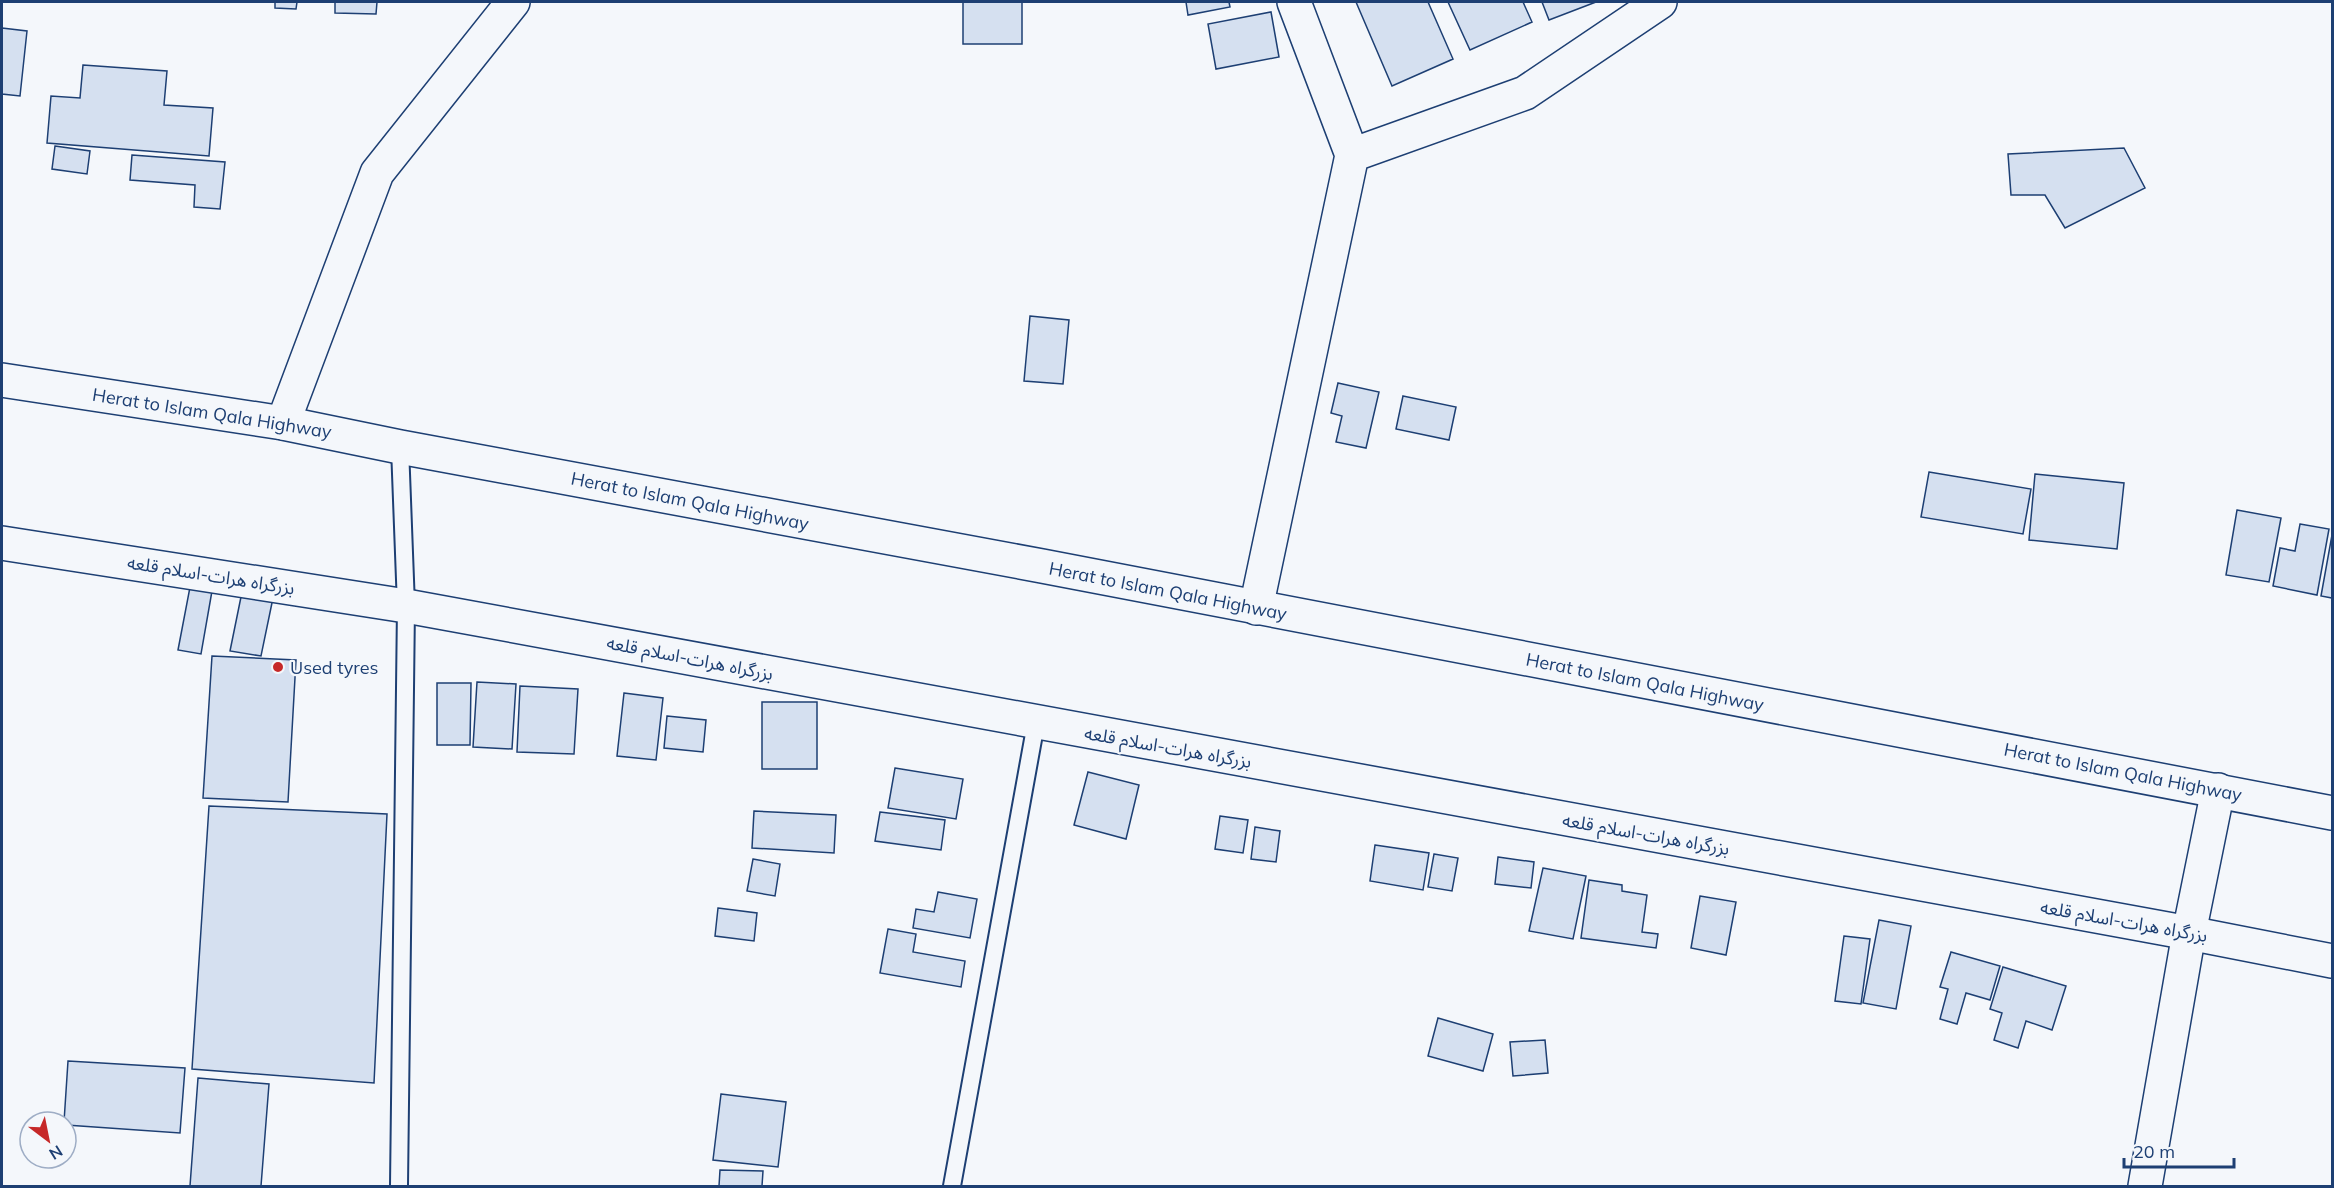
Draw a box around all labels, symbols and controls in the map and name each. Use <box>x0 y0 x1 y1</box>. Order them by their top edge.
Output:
street label: Herat to Islam Qala Highway <box>91 383 334 443</box>
street label: Herat to Islam Qala Highway <box>569 467 811 535</box>
street label: بزرگراه هرات-اسلام قلعه <box>125 550 296 603</box>
street label: Herat to Islam Qala Highway <box>1047 557 1289 625</box>
street label: بزرگراه هرات-اسلام قلعه <box>604 631 775 688</box>
street label: Herat to Islam Qala Highway <box>1524 648 1766 716</box>
place label: Used tyres <box>290 656 379 679</box>
marker: Used tyres <box>271 660 285 674</box>
street label: بزرگراه هرات-اسلام قلعه <box>1082 721 1253 776</box>
street label: Herat to Islam Qala Highway <box>2002 738 2244 806</box>
street label: بزرگراه هرات-اسلام قلعه <box>1560 808 1731 863</box>
street label: بزرگراه هرات-اسلام قلعه <box>2038 895 2209 950</box>
north arrow <box>18 1110 78 1170</box>
scale bar <box>2124 1131 2234 1169</box>
text: 20 m <box>2133 1140 2175 1163</box>
text: N <box>46 1141 66 1164</box>

